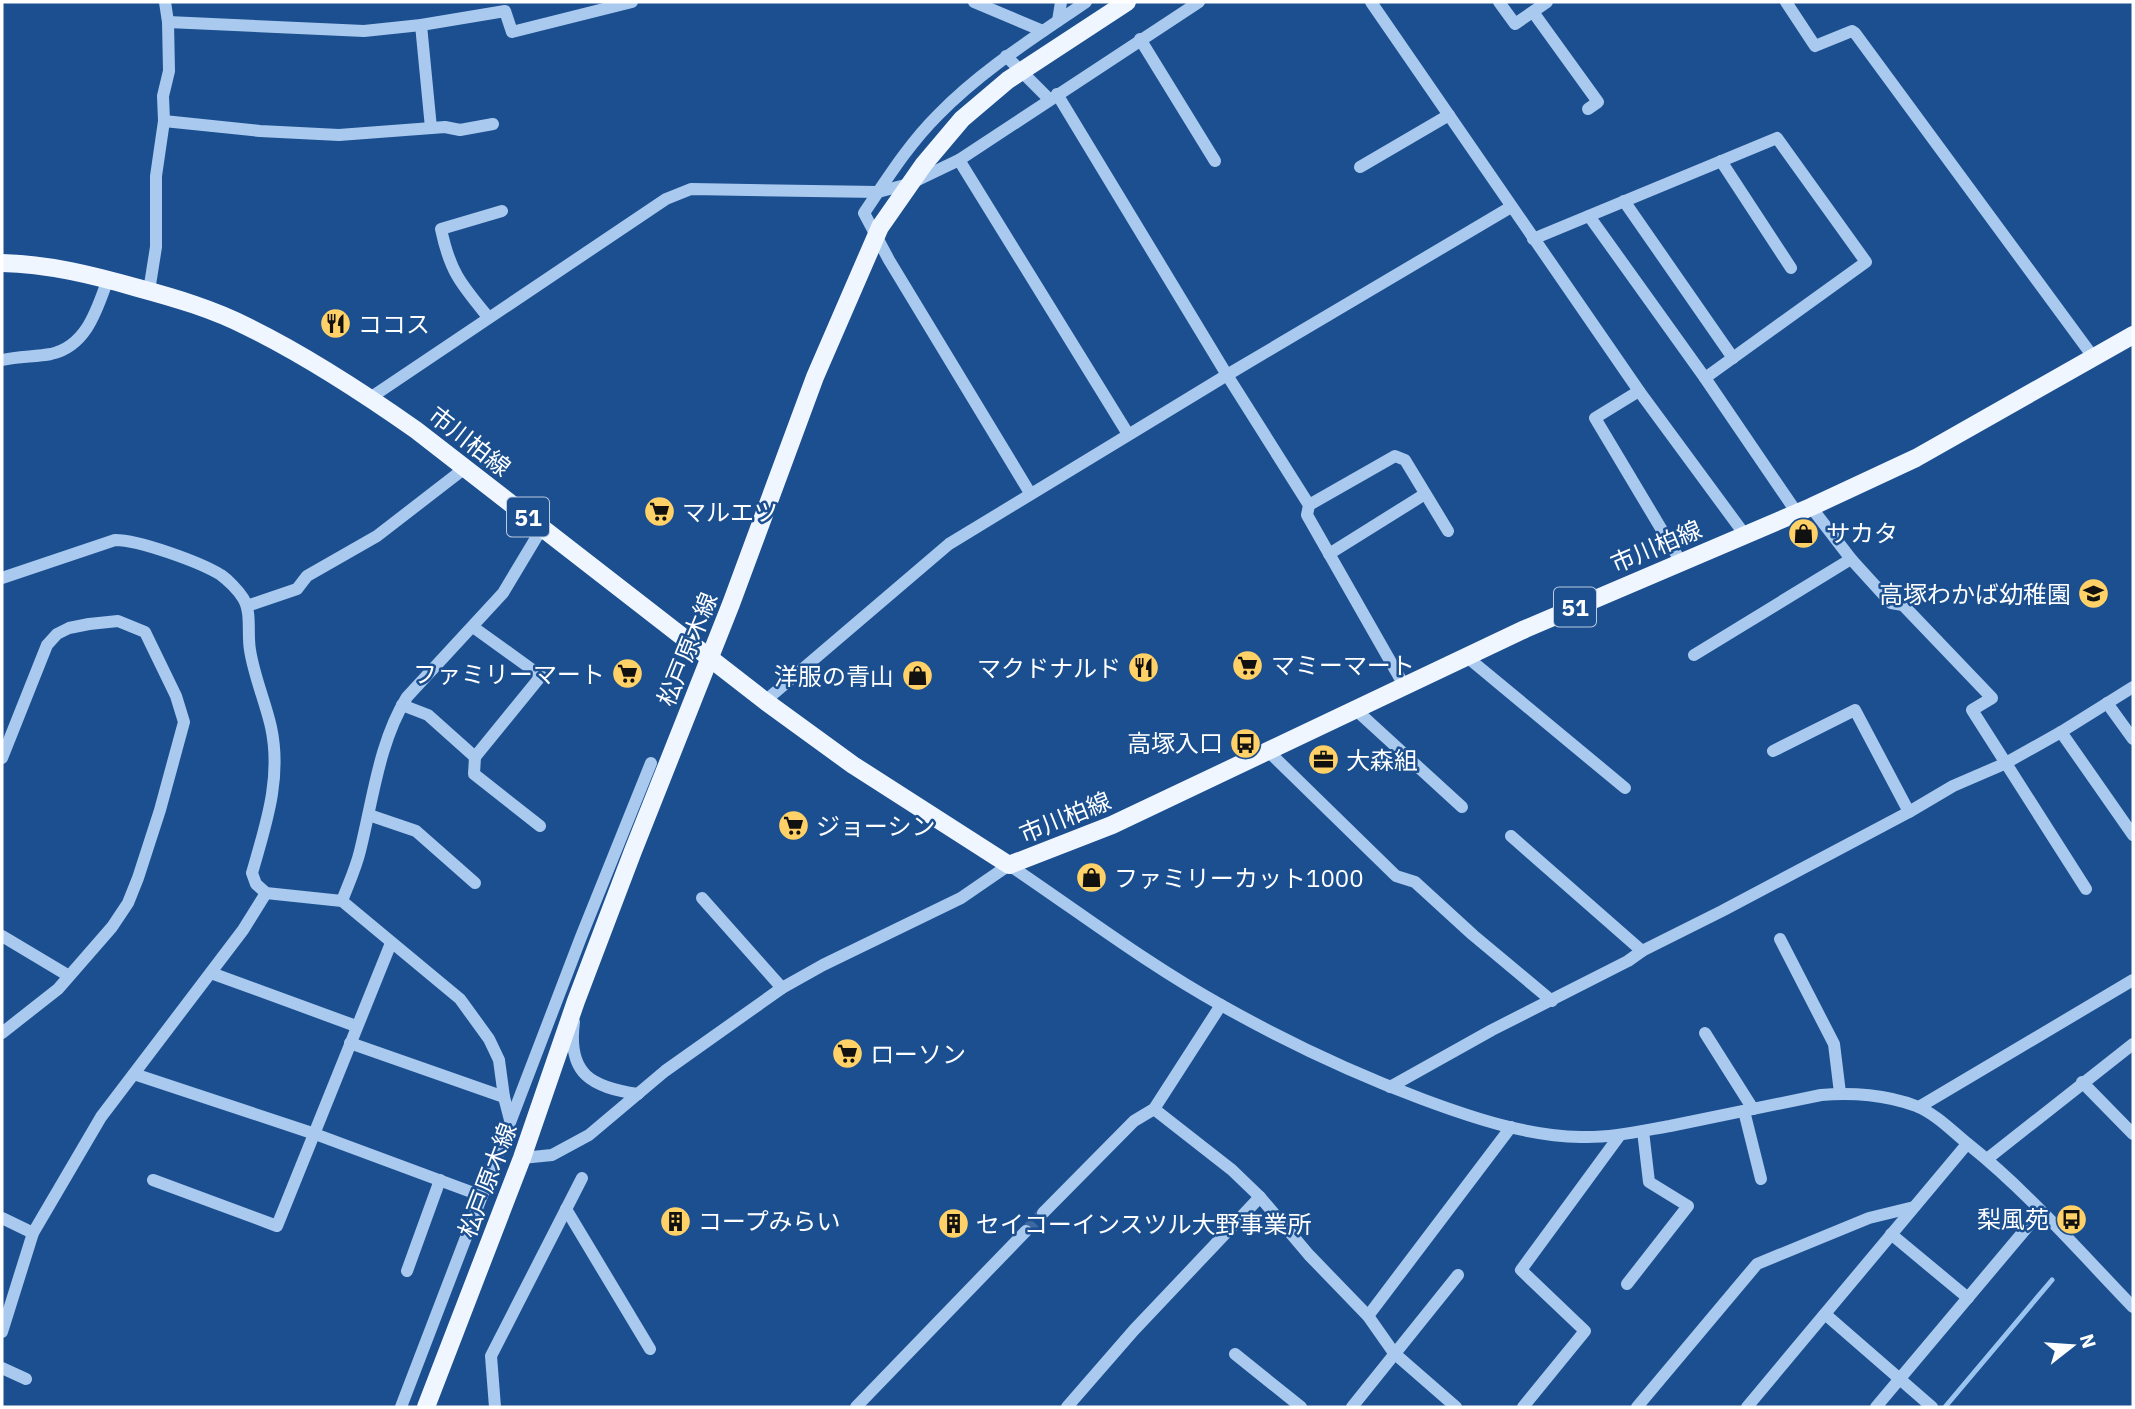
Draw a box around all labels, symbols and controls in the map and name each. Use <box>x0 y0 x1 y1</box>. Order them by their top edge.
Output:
restaurant icon: ココス <box>318 307 352 341</box>
place label: ココス <box>358 308 430 340</box>
street label: 市川柏線 <box>422 399 518 483</box>
supermarket icon: マルエツ <box>642 495 676 529</box>
place label: マルエツ <box>682 496 778 528</box>
road number: 51 <box>507 498 549 537</box>
street label: 市川柏線 <box>1606 513 1706 579</box>
shop icon: サカタ <box>1786 516 1820 550</box>
place label: サカタ <box>1826 517 1898 549</box>
school or university icon: 高塚わかば幼稚園 <box>2077 577 2111 611</box>
place label: 高塚わかば幼稚園 <box>1879 578 2071 610</box>
street label: 松戸原木線 <box>650 587 724 711</box>
road number: 51 <box>1554 587 1596 626</box>
supermarket icon: マミーマート <box>1231 648 1265 682</box>
place label: マミーマート <box>1271 649 1415 681</box>
restaurant icon: マクドナルド <box>1127 651 1161 685</box>
place label: マクドナルド <box>977 652 1121 684</box>
supermarket icon: ファミリーマート <box>611 657 645 691</box>
place label: ファミリーマート <box>413 658 605 690</box>
shop icon: 洋服の青山 <box>900 659 934 693</box>
place label: 洋服の青山 <box>774 660 894 692</box>
bus stop icon: 高塚入口 <box>1229 726 1263 760</box>
place label: 高塚入口 <box>1127 727 1223 759</box>
office icon: 大森組 <box>1306 743 1340 777</box>
place label: 大森組 <box>1346 744 1418 776</box>
street label: 市川柏線 <box>1015 784 1115 850</box>
supermarket icon: ジョーシン <box>776 809 810 843</box>
place label: ジョーシン <box>816 810 936 842</box>
shop icon: ファミリーカット1000 <box>1074 861 1108 895</box>
place label: ファミリーカット1000 <box>1114 862 1364 894</box>
supermarket icon: ローソン <box>830 1037 864 1071</box>
place label: ローソン <box>870 1038 966 1070</box>
street label: 松戸原木線 <box>451 1118 523 1242</box>
bus stop icon: 梨風苑 <box>2055 1202 2089 1236</box>
place label: 梨風苑 <box>1977 1203 2049 1235</box>
building icon: コープみらい <box>658 1204 692 1238</box>
place label: コープみらい <box>698 1205 841 1237</box>
building icon: セイコーインスツル大野事業所 <box>936 1207 970 1241</box>
place label: セイコーインスツル大野事業所 <box>976 1208 1312 1240</box>
north arrow <box>2037 1311 2107 1381</box>
text: N <box>2075 1331 2102 1351</box>

